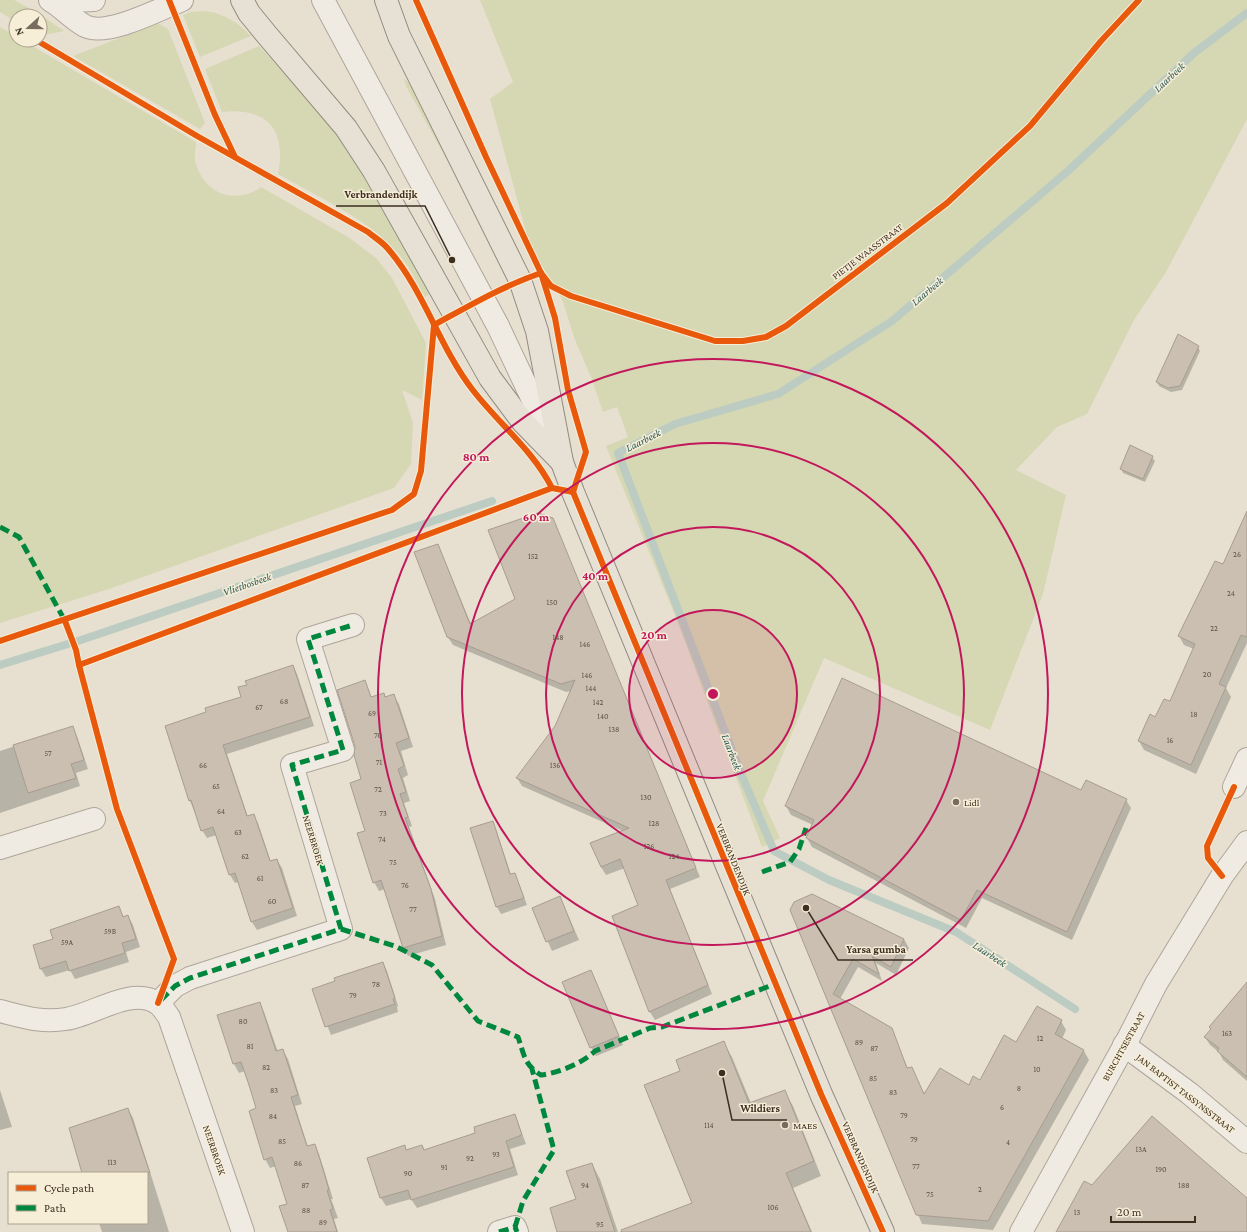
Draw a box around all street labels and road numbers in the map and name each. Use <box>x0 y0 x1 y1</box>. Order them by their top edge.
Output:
street label: PIETJE WAASSTRAAT <box>830 221 905 282</box>
street label: NEERBROEK <box>301 814 326 867</box>
street label: VERBRANDENDIJK <box>714 822 753 897</box>
street label: BURCHTSESTRAAT <box>1100 1009 1147 1083</box>
street label: JAN BAPTIST TASSYNSSTRAAT <box>1133 1051 1238 1136</box>
street label: VERBRANDENDIJK <box>840 1120 881 1195</box>
street label: NEERBROEK <box>201 1124 228 1177</box>

